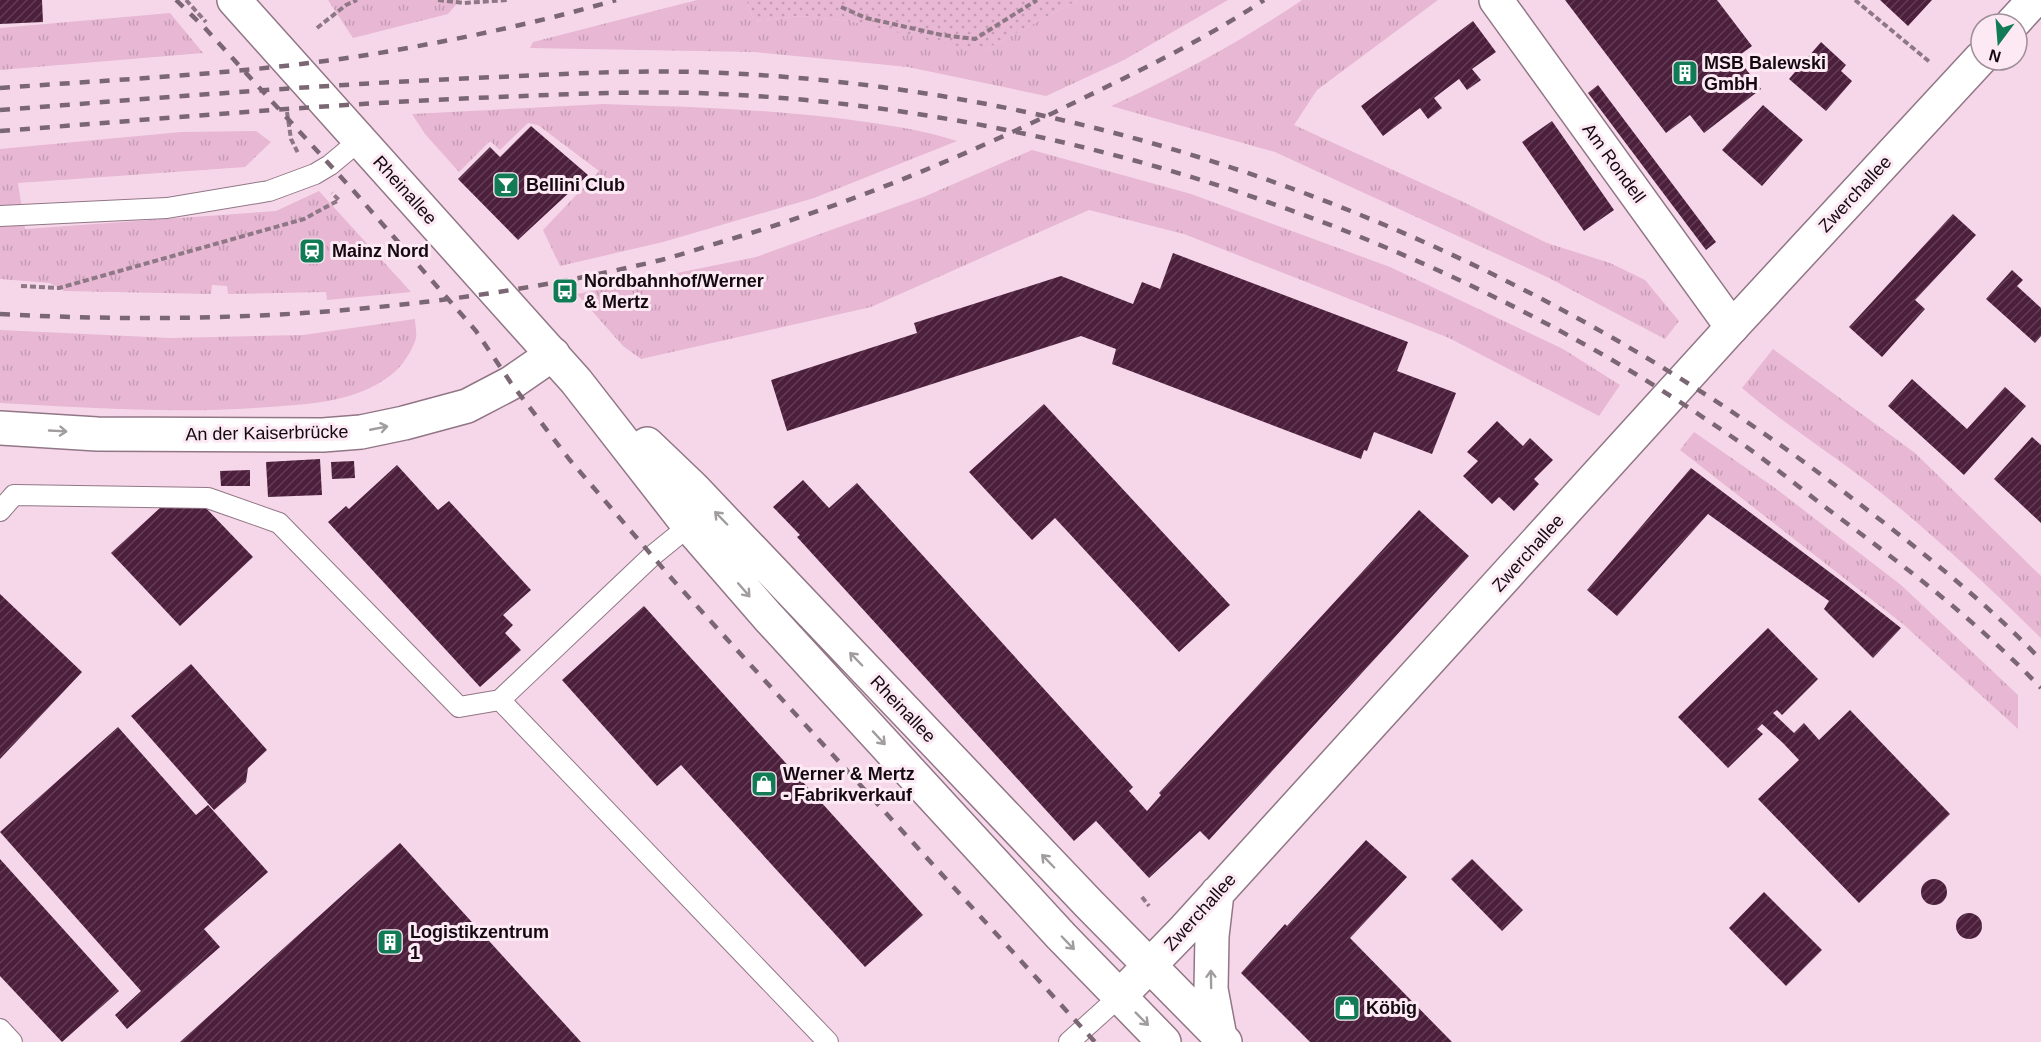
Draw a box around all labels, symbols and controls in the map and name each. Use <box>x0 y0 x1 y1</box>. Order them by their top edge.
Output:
north arrow <box>1969 12 2029 72</box>
text: N <box>1987 46 2003 66</box>
place label: MSB Balewski GmbH <box>1704 53 1826 94</box>
building icon: MSB Balewski GmbH <box>1670 58 1700 88</box>
street label: Am Rondell <box>1579 119 1649 207</box>
street label: Rheinallee <box>369 152 441 228</box>
street label: Zwerchallee <box>1815 152 1895 236</box>
bar icon: Bellini Club <box>491 170 521 200</box>
place label: Bellini Club <box>526 175 625 195</box>
station icon: Mainz Nord <box>297 236 327 266</box>
place label: Mainz Nord <box>332 241 429 261</box>
place label: Nordbahnhof/Werner & Mertz <box>584 271 764 312</box>
bus stop icon: Nordbahnhof/Werner & Mertz <box>550 276 580 306</box>
street label: An der Kaiserbrücke <box>185 422 349 444</box>
one-way arrow <box>369 422 388 433</box>
one-way arrow <box>48 426 68 437</box>
one-way arrow <box>714 510 728 525</box>
street label: Zwerchallee <box>1488 510 1568 596</box>
one-way arrow <box>737 582 751 597</box>
one-way arrow <box>848 651 863 666</box>
street label: Rheinallee <box>866 671 940 747</box>
one-way arrow <box>872 730 886 745</box>
place label: Werner & Mertz - Fabrikverkauf <box>783 764 915 805</box>
shop icon: Werner & Mertz - Fabrikverkauf <box>749 769 779 799</box>
one-way arrow <box>1041 853 1055 868</box>
street label: Zwerchallee <box>1160 869 1240 955</box>
place label: Logistikzentrum 1 <box>410 922 549 963</box>
building icon: Logistikzentrum 1 <box>375 927 405 957</box>
one-way arrow <box>1061 935 1075 950</box>
one-way arrow <box>1205 969 1217 989</box>
shop icon: Köbig <box>1332 993 1362 1023</box>
place label: Köbig <box>1366 998 1417 1018</box>
one-way arrow <box>1134 1012 1149 1027</box>

